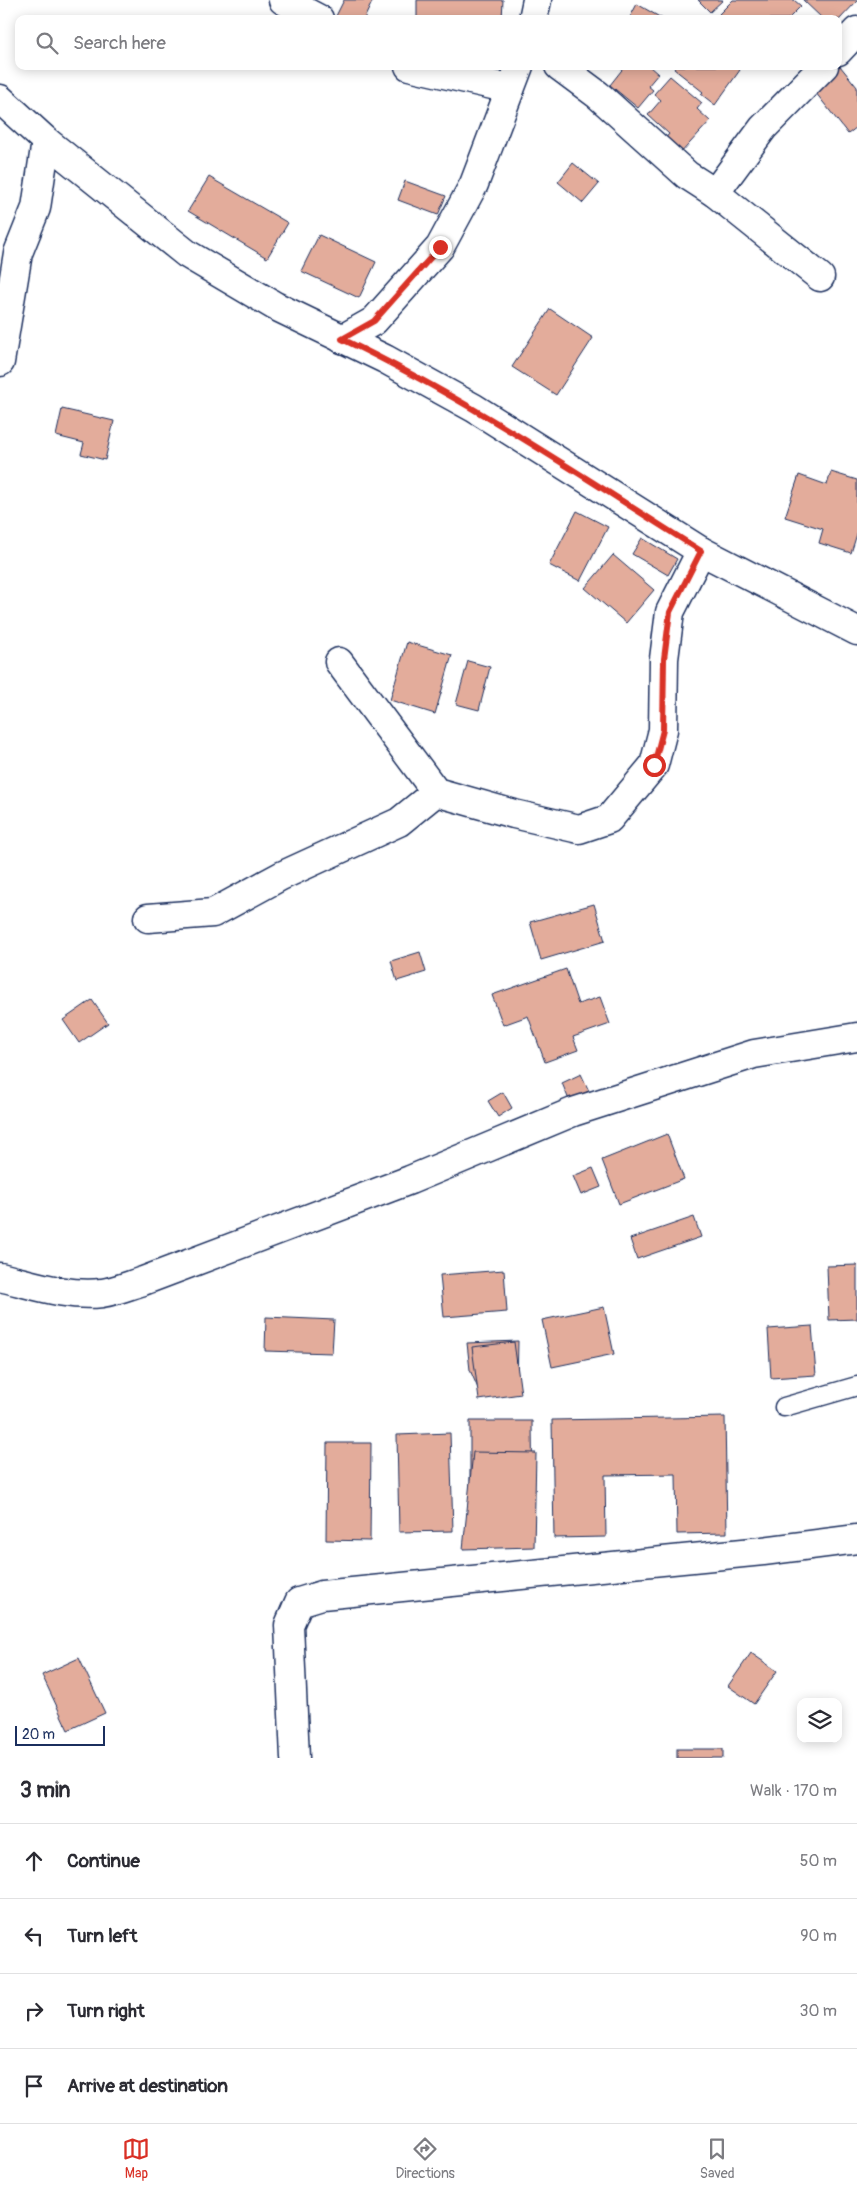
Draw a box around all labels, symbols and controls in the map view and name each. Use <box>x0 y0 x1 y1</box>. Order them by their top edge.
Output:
search box <box>15 15 842 70</box>
icon: search <box>33 29 61 57</box>
text: Search here <box>73 31 166 55</box>
route end <box>429 236 452 259</box>
route start <box>643 754 666 777</box>
map controls <box>797 1698 842 1743</box>
button: layers <box>797 1698 842 1743</box>
scale bar <box>15 1723 105 1746</box>
text: 20 m <box>22 1726 55 1743</box>
text: 3 min <box>20 1777 70 1804</box>
text: Walk · 170 m <box>750 1781 837 1801</box>
icon: ahead <box>20 1847 48 1875</box>
text: Continue <box>67 1849 140 1873</box>
text: 50 m <box>800 1851 837 1871</box>
icon: left <box>20 1922 48 1950</box>
text: Turn left <box>67 1924 137 1948</box>
text: 90 m <box>800 1926 837 1946</box>
icon: right <box>20 1997 48 2025</box>
text: Turn right <box>67 1999 145 2023</box>
text: 30 m <box>799 2001 837 2021</box>
icon: arrive <box>20 2072 48 2100</box>
text: Arrive at destination <box>67 2074 228 2098</box>
tab: Map <box>122 2135 150 2182</box>
tab: Directions <box>395 2135 455 2182</box>
tab: Saved <box>700 2135 735 2182</box>

